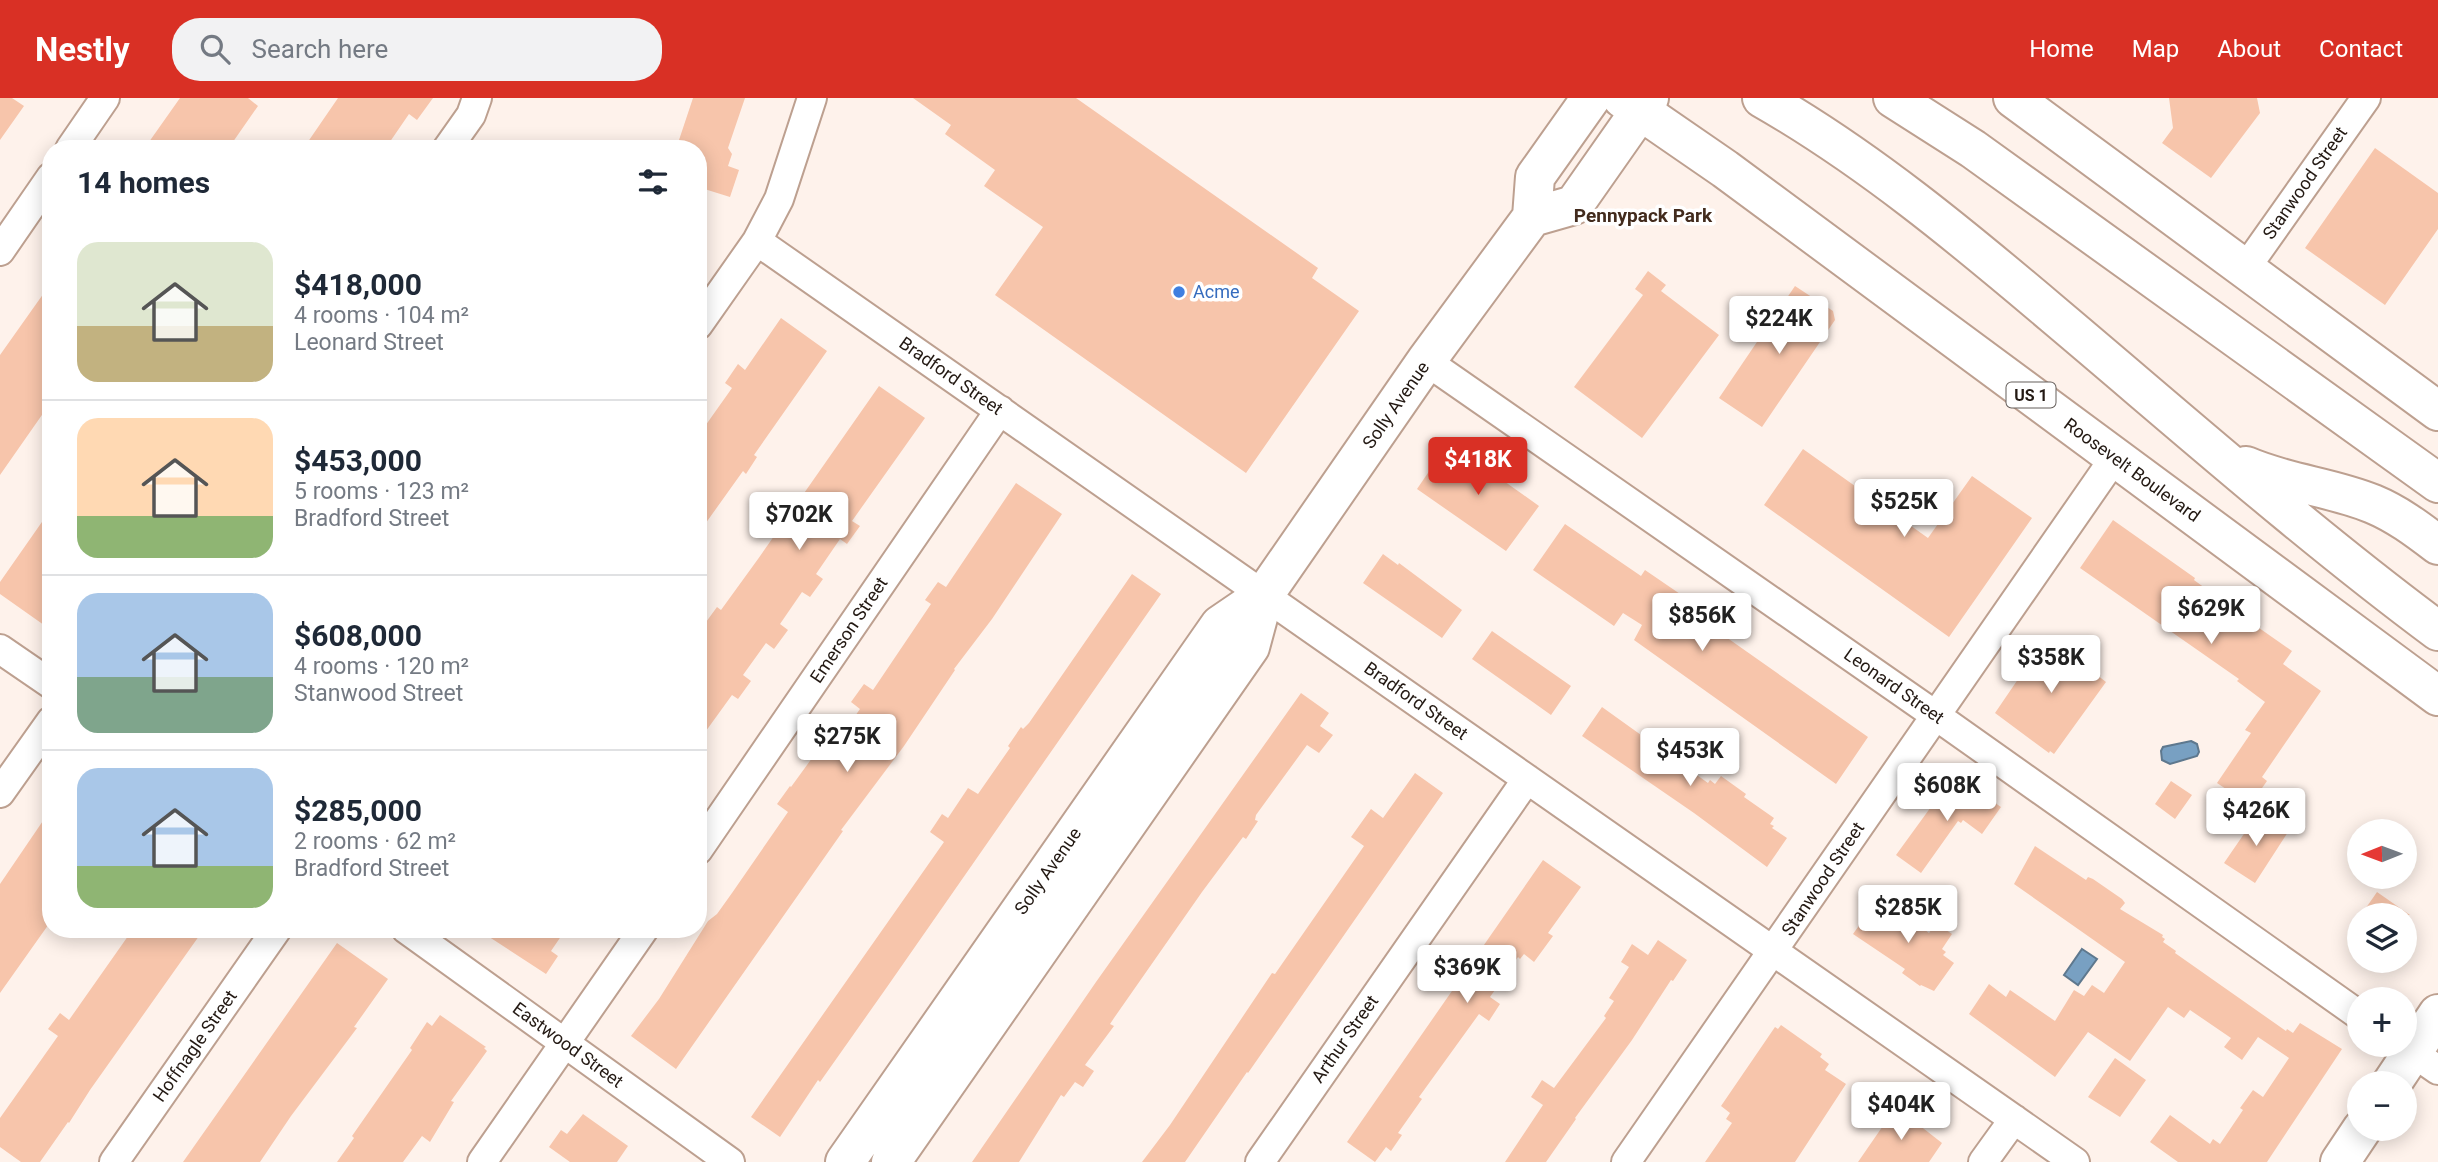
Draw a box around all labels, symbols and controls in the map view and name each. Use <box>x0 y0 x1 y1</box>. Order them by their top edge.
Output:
search box <box>172 18 662 81</box>
text: Nestly <box>35 30 130 69</box>
icon: search <box>196 30 234 68</box>
text: Search here <box>252 34 388 64</box>
text: Home <box>2029 35 2094 63</box>
text: Map <box>2132 35 2179 63</box>
text: About <box>2217 35 2281 63</box>
text: Contact <box>2319 35 2403 63</box>
street label: Stanwood Street <box>2258 122 2351 243</box>
icon: filters <box>634 163 672 201</box>
text: 14 homes <box>77 165 210 200</box>
district label: Pennypack Park <box>1574 204 1713 227</box>
text: $418,000 <box>294 267 422 302</box>
icon: home <box>133 270 217 354</box>
place label: Acme <box>1193 281 1240 302</box>
marker: Acme <box>1171 284 1187 300</box>
pin: $224K <box>1730 296 1828 356</box>
text: 4 rooms · 104 m² <box>294 302 469 329</box>
text: $224K <box>1745 305 1813 332</box>
text: Leonard Street <box>294 329 444 356</box>
street label: Bradford Street <box>896 332 1007 419</box>
street label: Solly Avenue <box>1358 357 1433 452</box>
road number: US 1 <box>2007 382 2056 408</box>
street label: Roosevelt Boulevard <box>2060 413 2204 526</box>
pin: $418K <box>1429 438 1527 497</box>
text: $453,000 <box>294 443 422 478</box>
icon: home <box>133 446 217 530</box>
text: $418K <box>1444 446 1512 473</box>
text: 5 rooms · 123 m² <box>294 478 469 505</box>
pin: $525K <box>1855 480 1953 539</box>
text: $525K <box>1870 488 1938 515</box>
pin: $702K <box>750 492 848 552</box>
text: $702K <box>765 501 833 528</box>
text: Bradford Street <box>294 505 449 532</box>
street label: Emerson Street <box>805 573 892 687</box>
pin: $629K <box>2162 587 2260 646</box>
pin: $856K <box>1653 594 1751 653</box>
text: $629K <box>2177 595 2245 622</box>
text: $856K <box>1668 602 1736 629</box>
text: $608,000 <box>294 618 422 653</box>
icon: home <box>133 621 217 705</box>
pin: $358K <box>2002 636 2100 695</box>
street label: Leonard Street <box>1840 643 1948 728</box>
text: $358K <box>2017 644 2085 671</box>
text: 4 rooms · 120 m² <box>294 653 469 680</box>
street label: Bradford Street <box>1361 657 1472 744</box>
text: Stanwood Street <box>294 680 463 707</box>
pin: $275K <box>798 714 896 774</box>
text: $275K <box>813 723 881 750</box>
pin: $453K <box>1641 728 1739 788</box>
text: $453K <box>1656 737 1724 764</box>
pin: $608K <box>1898 764 1996 823</box>
text: $608K <box>1913 772 1981 799</box>
pin: $426K <box>2207 788 2305 848</box>
text: $285,000 <box>294 793 422 828</box>
icon: home <box>133 796 217 880</box>
text: $426K <box>2222 797 2290 824</box>
street label: Stanwood Street <box>1777 818 1868 940</box>
north arrow <box>2347 819 2417 889</box>
map controls <box>2347 819 2417 1141</box>
street label: Solly Avenue <box>1010 823 1085 918</box>
text: 2 rooms · 62 m² <box>294 828 456 855</box>
text: Bradford Street <box>294 855 449 882</box>
pin: $285K <box>1859 886 1957 945</box>
text: $285K <box>1874 894 1942 921</box>
button: layers <box>2347 903 2417 973</box>
pin: $369K <box>1418 946 1516 1005</box>
text: $369K <box>1433 954 1501 981</box>
street label: Hoffnagle Street <box>148 986 241 1106</box>
button: + <box>2347 987 2417 1057</box>
street label: Arthur Street <box>1307 991 1383 1087</box>
street label: Eastwood Street <box>509 997 628 1092</box>
button: − <box>2347 1071 2417 1141</box>
pin: $404K <box>1852 1082 1950 1142</box>
text: $404K <box>1867 1091 1935 1118</box>

